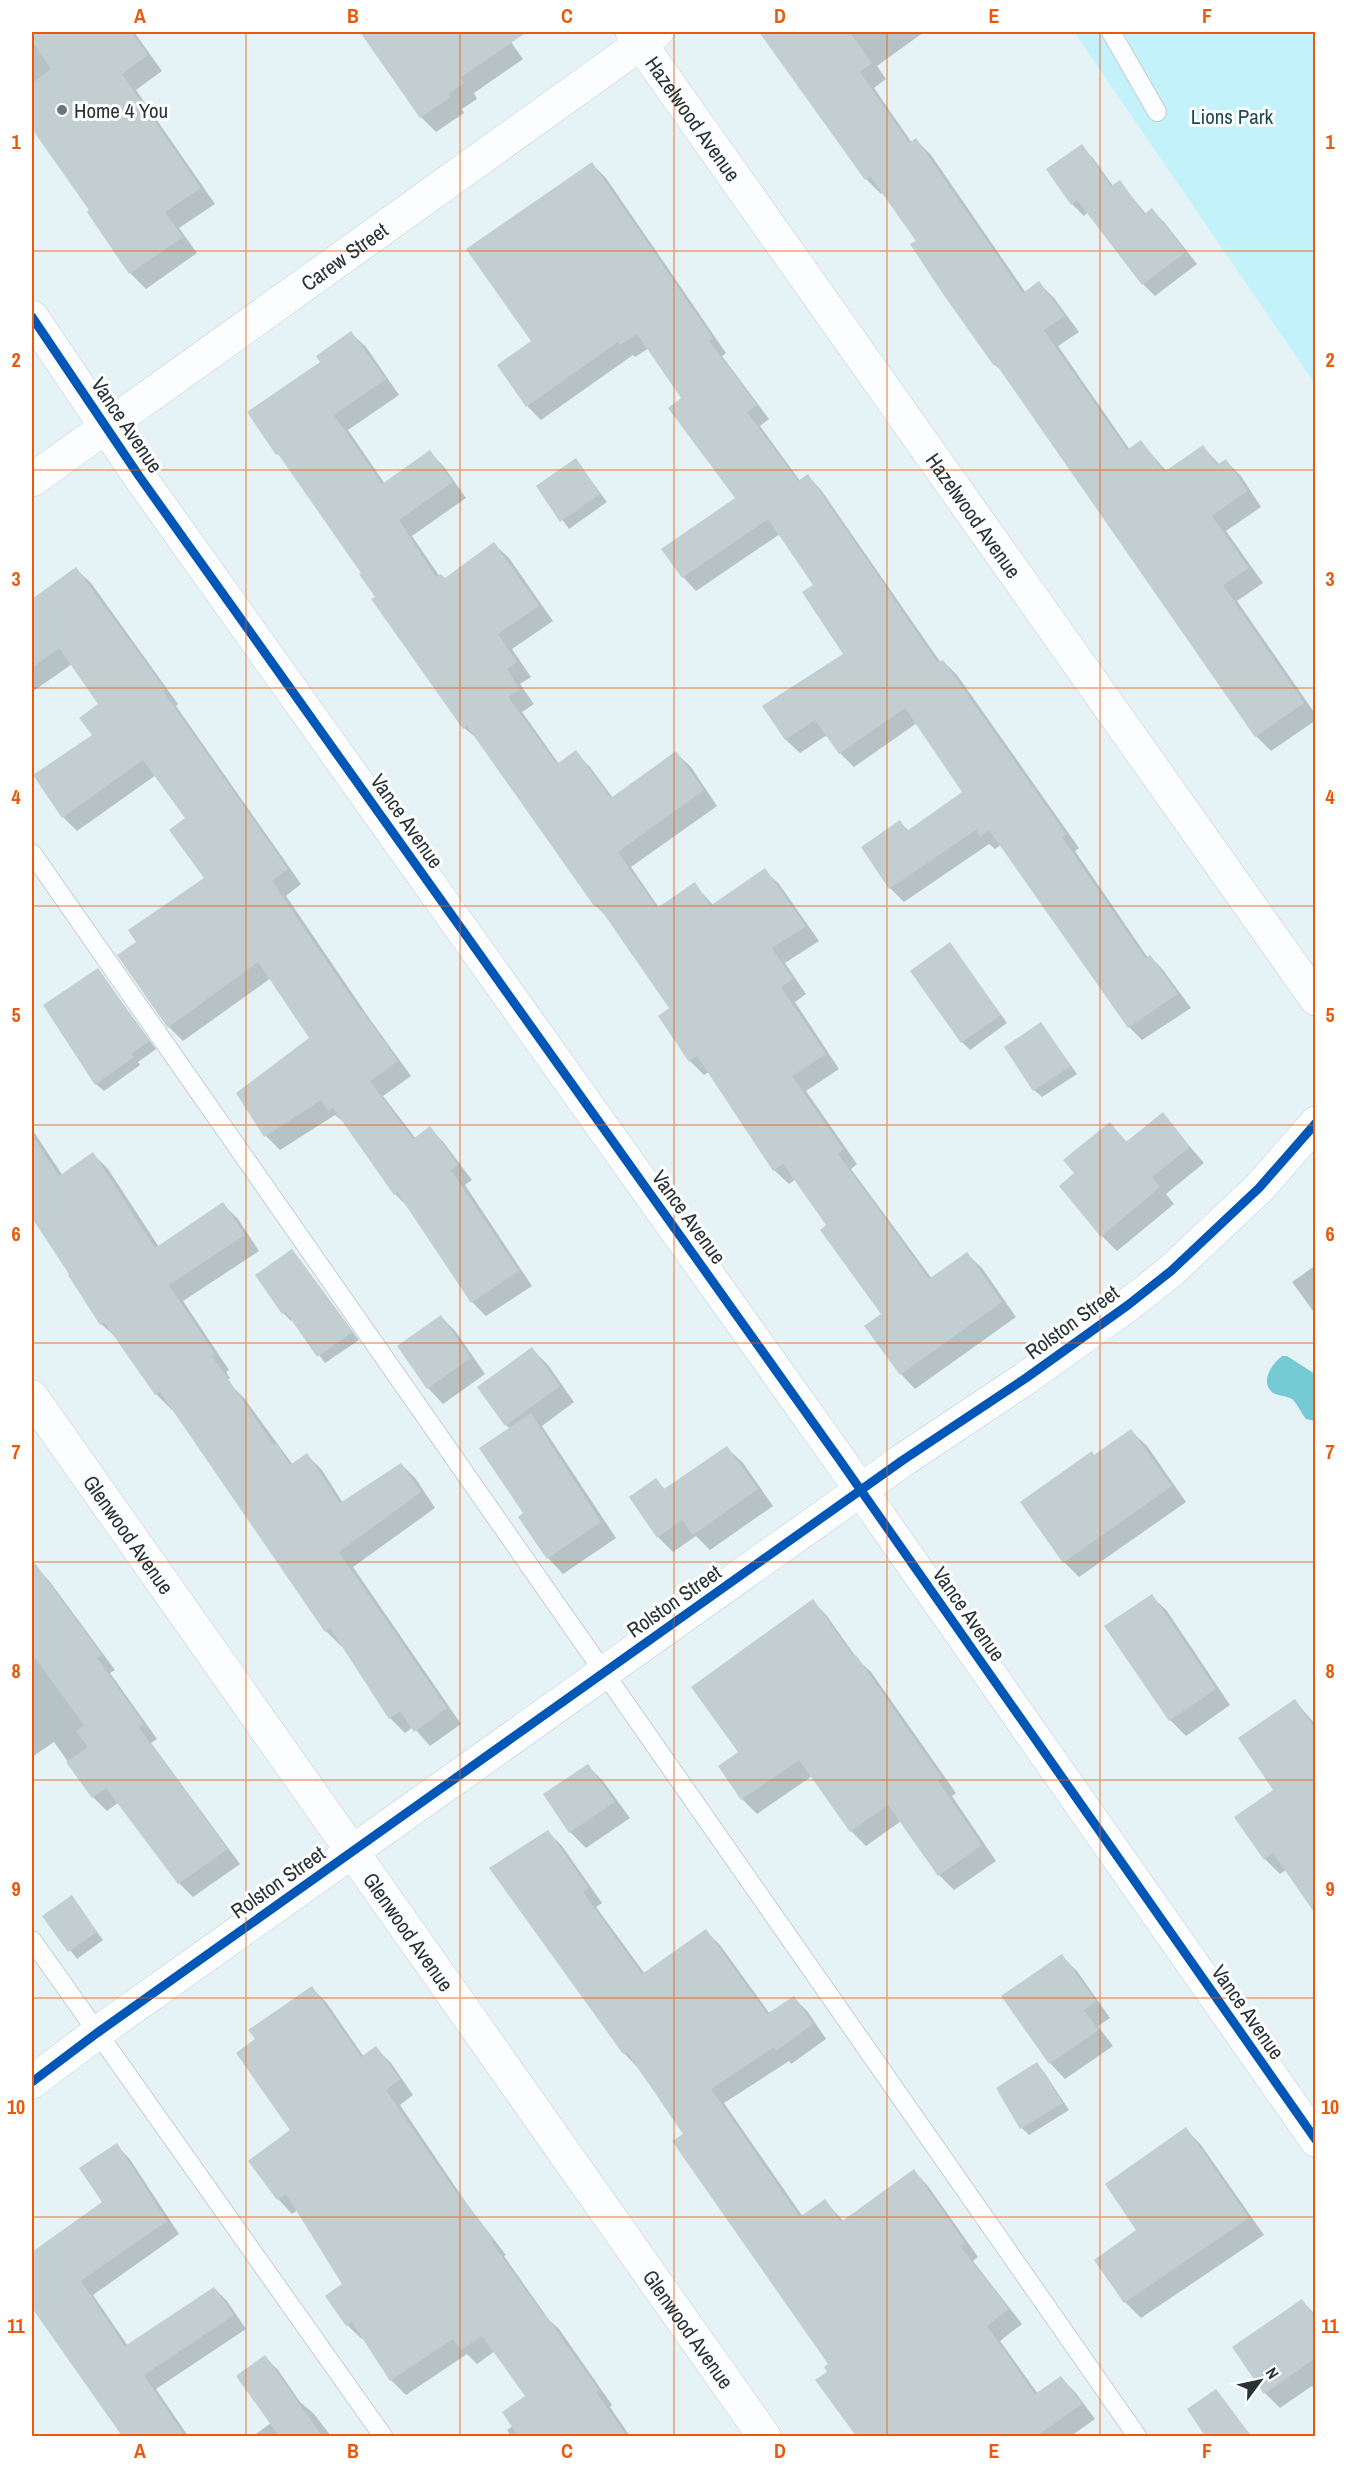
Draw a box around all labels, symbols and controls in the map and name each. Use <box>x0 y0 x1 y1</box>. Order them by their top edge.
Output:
text: A <box>134 2 146 29</box>
text: B <box>347 2 359 29</box>
text: C <box>561 2 573 29</box>
text: D <box>774 2 786 29</box>
text: E <box>989 2 1000 29</box>
text: F <box>1202 2 1212 29</box>
street label: Hazelwood Avenue <box>639 50 748 187</box>
place label: Home 4 You <box>74 96 168 125</box>
park label: Lions Park <box>1191 102 1274 131</box>
marker: Home 4 You <box>55 103 69 117</box>
text: 1 <box>11 128 21 155</box>
text: 1 <box>1325 128 1335 155</box>
street label: Carew Street <box>295 215 394 297</box>
text: 2 <box>11 346 21 373</box>
text: 2 <box>1325 346 1335 373</box>
street label: Vance Avenue <box>84 371 170 479</box>
street label: Hazelwood Avenue <box>920 447 1028 584</box>
text: 3 <box>11 565 21 592</box>
text: 3 <box>1325 565 1335 592</box>
street label: Vance Avenue <box>364 768 450 874</box>
text: 4 <box>11 783 21 810</box>
text: 4 <box>1325 783 1335 810</box>
text: 5 <box>11 1001 21 1028</box>
text: 5 <box>1325 1001 1335 1028</box>
street label: Vance Avenue <box>645 1164 733 1270</box>
text: 6 <box>11 1220 21 1247</box>
text: 6 <box>1325 1220 1335 1247</box>
street label: Rolston Street <box>1019 1278 1125 1366</box>
text: 7 <box>11 1438 21 1465</box>
text: 7 <box>1325 1438 1335 1465</box>
street label: Glenwood Avenue <box>77 1469 181 1600</box>
street label: Rolston Street <box>621 1558 727 1644</box>
street label: Vance Avenue <box>926 1561 1012 1667</box>
text: 8 <box>11 1657 21 1684</box>
text: 8 <box>1325 1657 1335 1684</box>
street label: Rolston Street <box>225 1839 331 1925</box>
street label: Glenwood Avenue <box>357 1866 461 1997</box>
text: 9 <box>11 1875 21 1902</box>
text: 9 <box>1325 1875 1335 1902</box>
street label: Vance Avenue <box>1205 1959 1291 2065</box>
text: 10 <box>7 2093 25 2120</box>
text: 10 <box>1321 2093 1339 2120</box>
street label: Glenwood Avenue <box>637 2264 741 2394</box>
text: 11 <box>7 2312 26 2339</box>
text: 11 <box>1321 2312 1340 2339</box>
north arrow <box>1230 2351 1290 2411</box>
text: N <box>1261 2363 1284 2383</box>
text: A <box>134 2437 146 2464</box>
text: B <box>347 2437 359 2464</box>
text: C <box>561 2437 573 2464</box>
text: D <box>774 2437 786 2464</box>
text: E <box>989 2437 1000 2464</box>
text: F <box>1202 2437 1212 2464</box>

